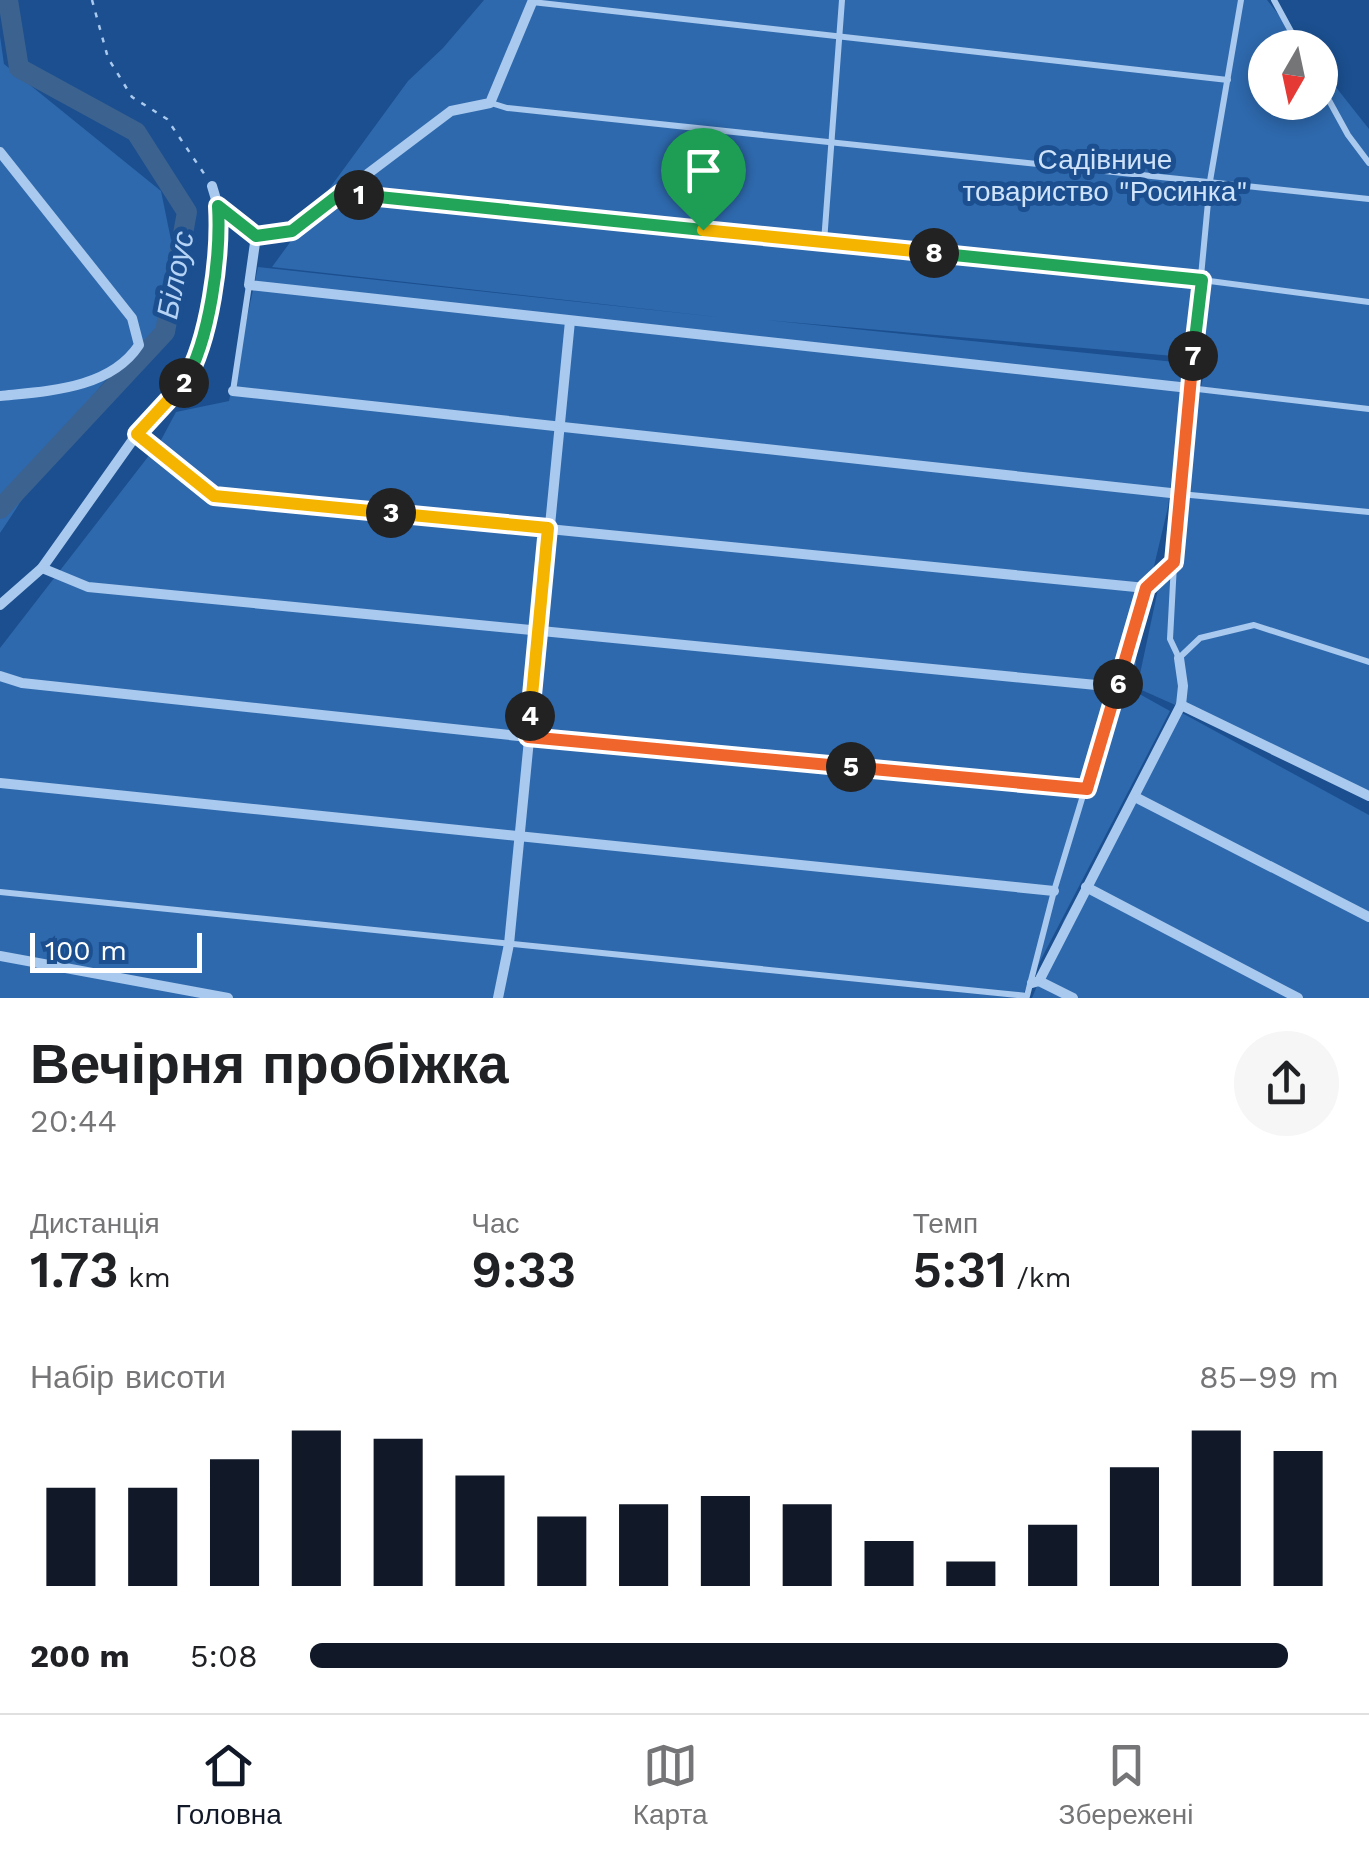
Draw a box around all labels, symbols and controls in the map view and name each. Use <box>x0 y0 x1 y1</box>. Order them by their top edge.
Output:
north arrow <box>1248 30 1338 120</box>
map controls <box>1248 30 1338 120</box>
pin <box>661 128 746 231</box>
icon: arrive <box>676 143 731 198</box>
park label: Садівниче товариство "Росинка" <box>962 143 1248 208</box>
pin: 1 <box>334 170 384 220</box>
text: 1 <box>353 178 365 211</box>
water label: Білоус <box>149 228 201 322</box>
pin: 8 <box>909 228 959 278</box>
text: 8 <box>925 236 943 269</box>
pin: 7 <box>1168 331 1218 381</box>
text: 7 <box>1184 339 1202 372</box>
pin: 2 <box>159 358 209 408</box>
text: 2 <box>176 366 192 399</box>
pin: 3 <box>366 488 416 538</box>
text: 3 <box>383 496 399 529</box>
pin: 6 <box>1093 659 1143 709</box>
text: 6 <box>1109 667 1127 700</box>
pin: 4 <box>505 691 555 741</box>
text: 4 <box>521 699 539 732</box>
pin: 5 <box>826 742 876 792</box>
text: 5 <box>843 750 859 783</box>
scale bar <box>30 928 202 973</box>
text: 100 m <box>45 934 127 967</box>
button: share <box>1234 1031 1339 1136</box>
text: Вечірня пробіжка <box>30 1032 509 1096</box>
text: 20:44 <box>30 1102 117 1140</box>
text: Дистанція <box>30 1207 160 1240</box>
text: Час <box>471 1207 520 1240</box>
text: Темп <box>913 1207 978 1240</box>
text: 1.73 <box>30 1240 119 1299</box>
text: 9:33 <box>471 1240 576 1299</box>
text: 5:31 <box>913 1240 1007 1299</box>
text: km <box>119 1261 171 1294</box>
text: /km <box>1007 1261 1071 1294</box>
text: Набір висоти <box>30 1358 226 1396</box>
text: 85–99 m <box>1199 1358 1339 1396</box>
text: 200 m <box>30 1637 130 1675</box>
text: 5:08 <box>190 1637 258 1675</box>
tab: Головна <box>175 1738 282 1831</box>
tab: Карта <box>633 1738 708 1831</box>
tab: Збережені <box>1059 1738 1194 1831</box>

